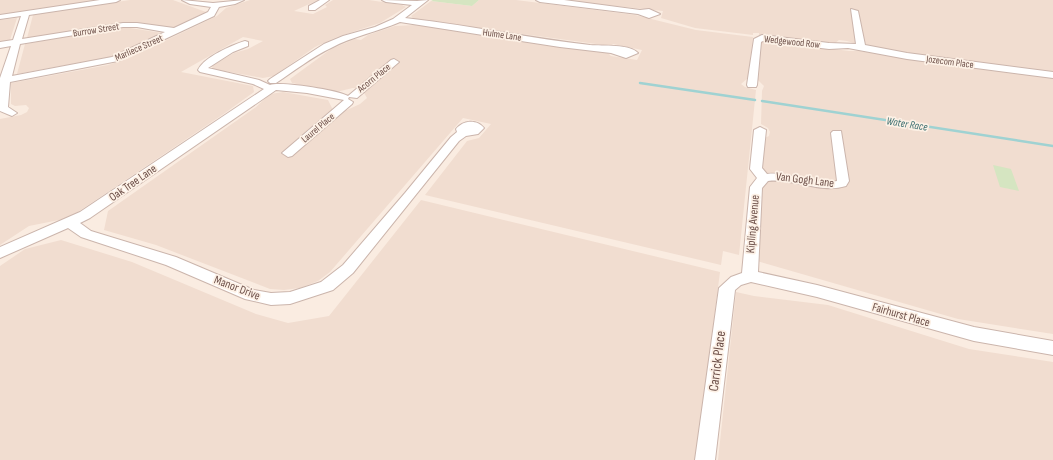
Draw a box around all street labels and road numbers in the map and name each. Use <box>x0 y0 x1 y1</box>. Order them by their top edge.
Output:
street label: Burrow Street <box>72 20 120 40</box>
street label: Hulme Lane <box>482 26 522 44</box>
street label: Marliece Street <box>113 32 165 64</box>
street label: Wedgewood Row <box>763 33 821 51</box>
street label: Jozecom Place <box>925 53 974 71</box>
street label: Acorn Place <box>354 61 393 96</box>
street label: Laurel Place <box>299 111 337 145</box>
street label: Oak Tree Lane <box>106 161 160 205</box>
street label: Van Gogh Lane <box>775 169 835 191</box>
street label: Kipling Avenue <box>743 194 763 254</box>
street label: Manor Drive <box>212 272 262 304</box>
street label: Fairhurst Place <box>870 300 932 330</box>
street label: Carrick Place <box>705 330 729 392</box>

